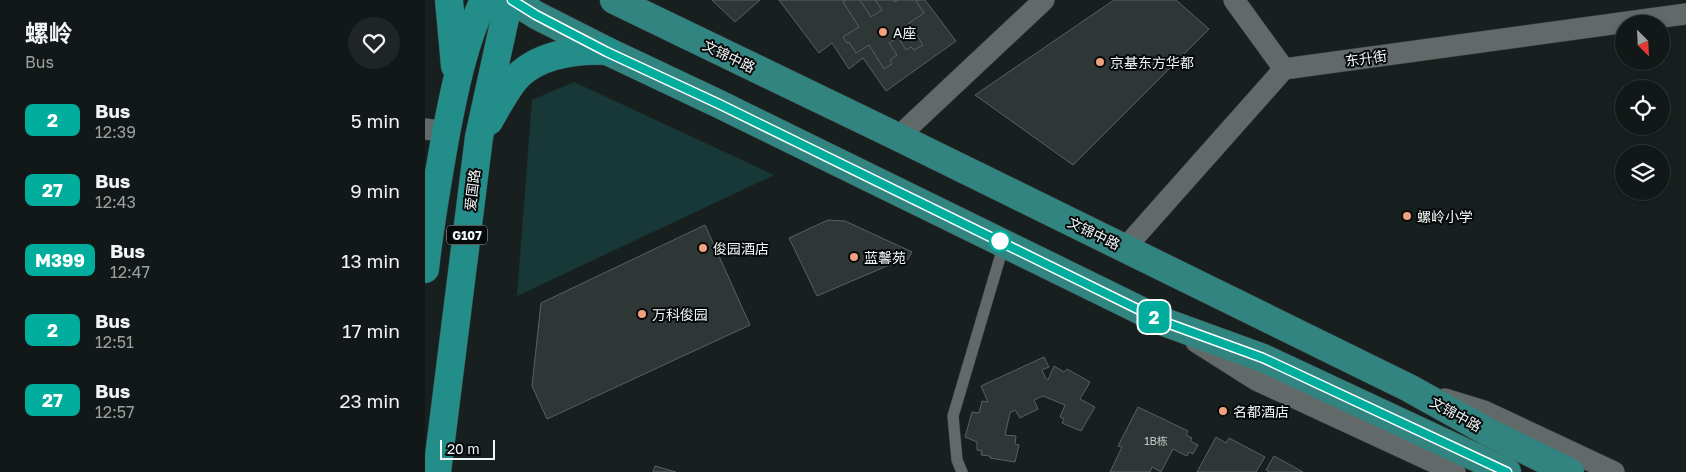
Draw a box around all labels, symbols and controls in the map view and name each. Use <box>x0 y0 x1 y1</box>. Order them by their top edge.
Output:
north arrow <box>1615 15 1670 70</box>
map controls <box>1615 15 1670 200</box>
button: heart <box>348 17 400 69</box>
text: 螺岭 <box>25 18 73 47</box>
place label: A座 <box>893 24 916 41</box>
marker: A座 <box>877 26 889 38</box>
street label: 文锦中路 <box>700 36 758 76</box>
street label: 东升街 <box>1344 47 1388 69</box>
text: Bus <box>25 52 54 72</box>
place label: 京基东方华都 <box>1110 54 1194 71</box>
marker: 京基东方华都 <box>1094 56 1106 68</box>
button: locate <box>1615 80 1670 135</box>
text: Bus <box>95 99 130 122</box>
text: 2 <box>47 109 58 131</box>
text: 5 min <box>351 109 400 132</box>
text: 12:39 <box>95 122 136 142</box>
button: layers <box>1615 145 1670 200</box>
street label: 爱国路 <box>461 168 483 212</box>
text: Bus <box>95 169 130 192</box>
text: 27 <box>42 179 63 201</box>
text: 9 min <box>350 179 400 202</box>
text: 12:43 <box>95 192 136 212</box>
place label: 螺岭小学 <box>1417 208 1473 225</box>
marker: 螺岭小学 <box>1401 210 1413 222</box>
street label: 文锦中路 <box>1065 213 1123 253</box>
road number: G107 <box>447 226 487 244</box>
unlabelled marker <box>989 230 1011 252</box>
text: Bus <box>110 239 145 262</box>
place label: 俊园酒店 <box>713 240 769 257</box>
marker: 俊园酒店 <box>697 242 709 254</box>
text: M399 <box>35 249 85 271</box>
text: 13 min <box>341 249 400 272</box>
place label: 蓝馨苑 <box>864 249 906 266</box>
marker: 蓝馨苑 <box>848 251 860 263</box>
text: 12:47 <box>110 262 150 282</box>
line badge: 2 <box>1138 301 1170 333</box>
place label: 万科俊园 <box>652 306 708 323</box>
text: 2 <box>1149 306 1159 328</box>
marker: 万科俊园 <box>636 308 648 320</box>
text: Bus <box>95 309 130 332</box>
text: 2 <box>47 319 58 341</box>
text: 17 min <box>342 319 400 342</box>
text: 12:51 <box>95 332 134 352</box>
text: Bus <box>95 379 130 402</box>
text: 27 <box>42 389 63 411</box>
text: 23 min <box>340 389 400 412</box>
street label: 文锦中路 <box>1427 393 1485 435</box>
text: 12:57 <box>95 402 135 422</box>
place label: 名都酒店 <box>1233 403 1289 420</box>
marker: 名都酒店 <box>1217 405 1229 417</box>
house number: 1B栋 <box>1144 434 1168 447</box>
scale bar <box>440 437 495 460</box>
text: 20 m <box>447 440 480 457</box>

